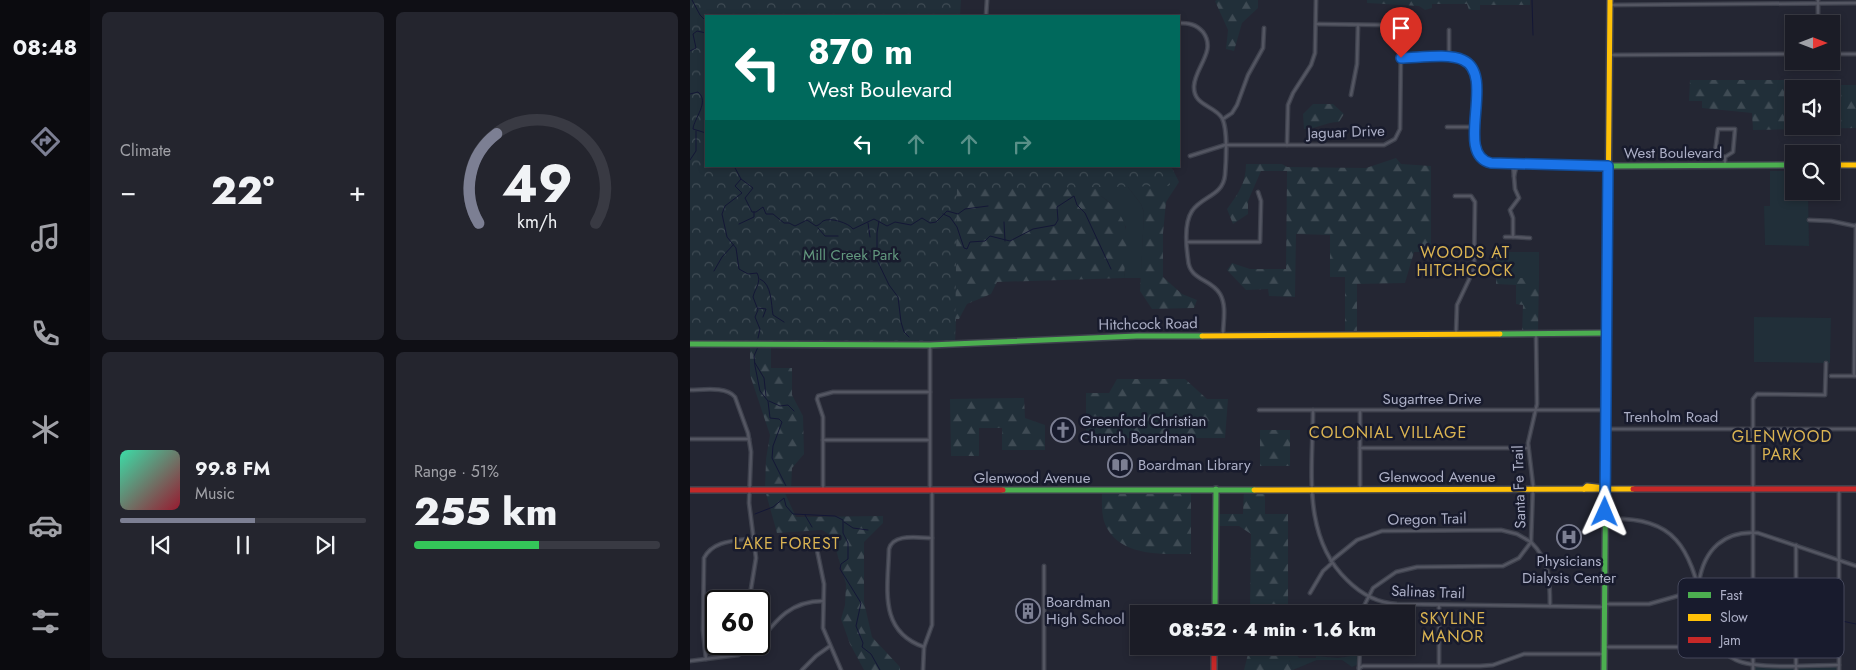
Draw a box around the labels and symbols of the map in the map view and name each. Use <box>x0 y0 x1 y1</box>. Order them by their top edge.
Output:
pin <box>1380 7 1422 58</box>
north arrow <box>1785 15 1840 70</box>
street label: Jaguar Drive <box>1305 120 1385 144</box>
street label: West Boulevard <box>1624 142 1722 164</box>
district label: WOODS AT HITCHCOCK <box>1416 241 1514 282</box>
park label: Mill Creek Park <box>803 244 899 266</box>
street label: Hitchcock Road <box>1098 312 1198 336</box>
street label: Sugartree Drive <box>1383 388 1482 410</box>
street label: Trenholm Road <box>1624 406 1718 428</box>
place label: Greenford Christian Church Boardman <box>1080 410 1206 449</box>
church icon: Greenford Christian Church Boardman <box>1050 417 1076 443</box>
district label: COLONIAL VILLAGE <box>1309 421 1467 444</box>
district label: GLENWOOD PARK <box>1732 425 1832 466</box>
street label: Santa Fe Trail <box>1507 445 1531 529</box>
library icon: Boardman Library <box>1107 452 1133 478</box>
place label: Boardman Library <box>1138 454 1251 476</box>
street label: Glenwood Avenue <box>1379 466 1496 488</box>
street label: Glenwood Avenue <box>974 467 1091 489</box>
position arrow <box>1578 485 1630 537</box>
street label: Oregon Trail <box>1387 507 1467 531</box>
hospital icon: Physicians Dialysis Center <box>1556 524 1582 550</box>
district label: LAKE FOREST <box>734 532 840 555</box>
place label: Physicians Dialysis Center <box>1522 550 1617 589</box>
legend <box>1678 578 1844 658</box>
street label: Salinas Trail <box>1391 580 1465 604</box>
text: Fast <box>1720 585 1743 605</box>
speed limit sign: 60 <box>705 590 770 655</box>
place label: Boardman High School <box>1046 591 1125 630</box>
building icon: Boardman High School <box>1015 598 1041 624</box>
district label: SKYLINE MANOR <box>1420 607 1486 648</box>
text: Slow <box>1720 607 1748 627</box>
text: Jam <box>1718 630 1741 650</box>

